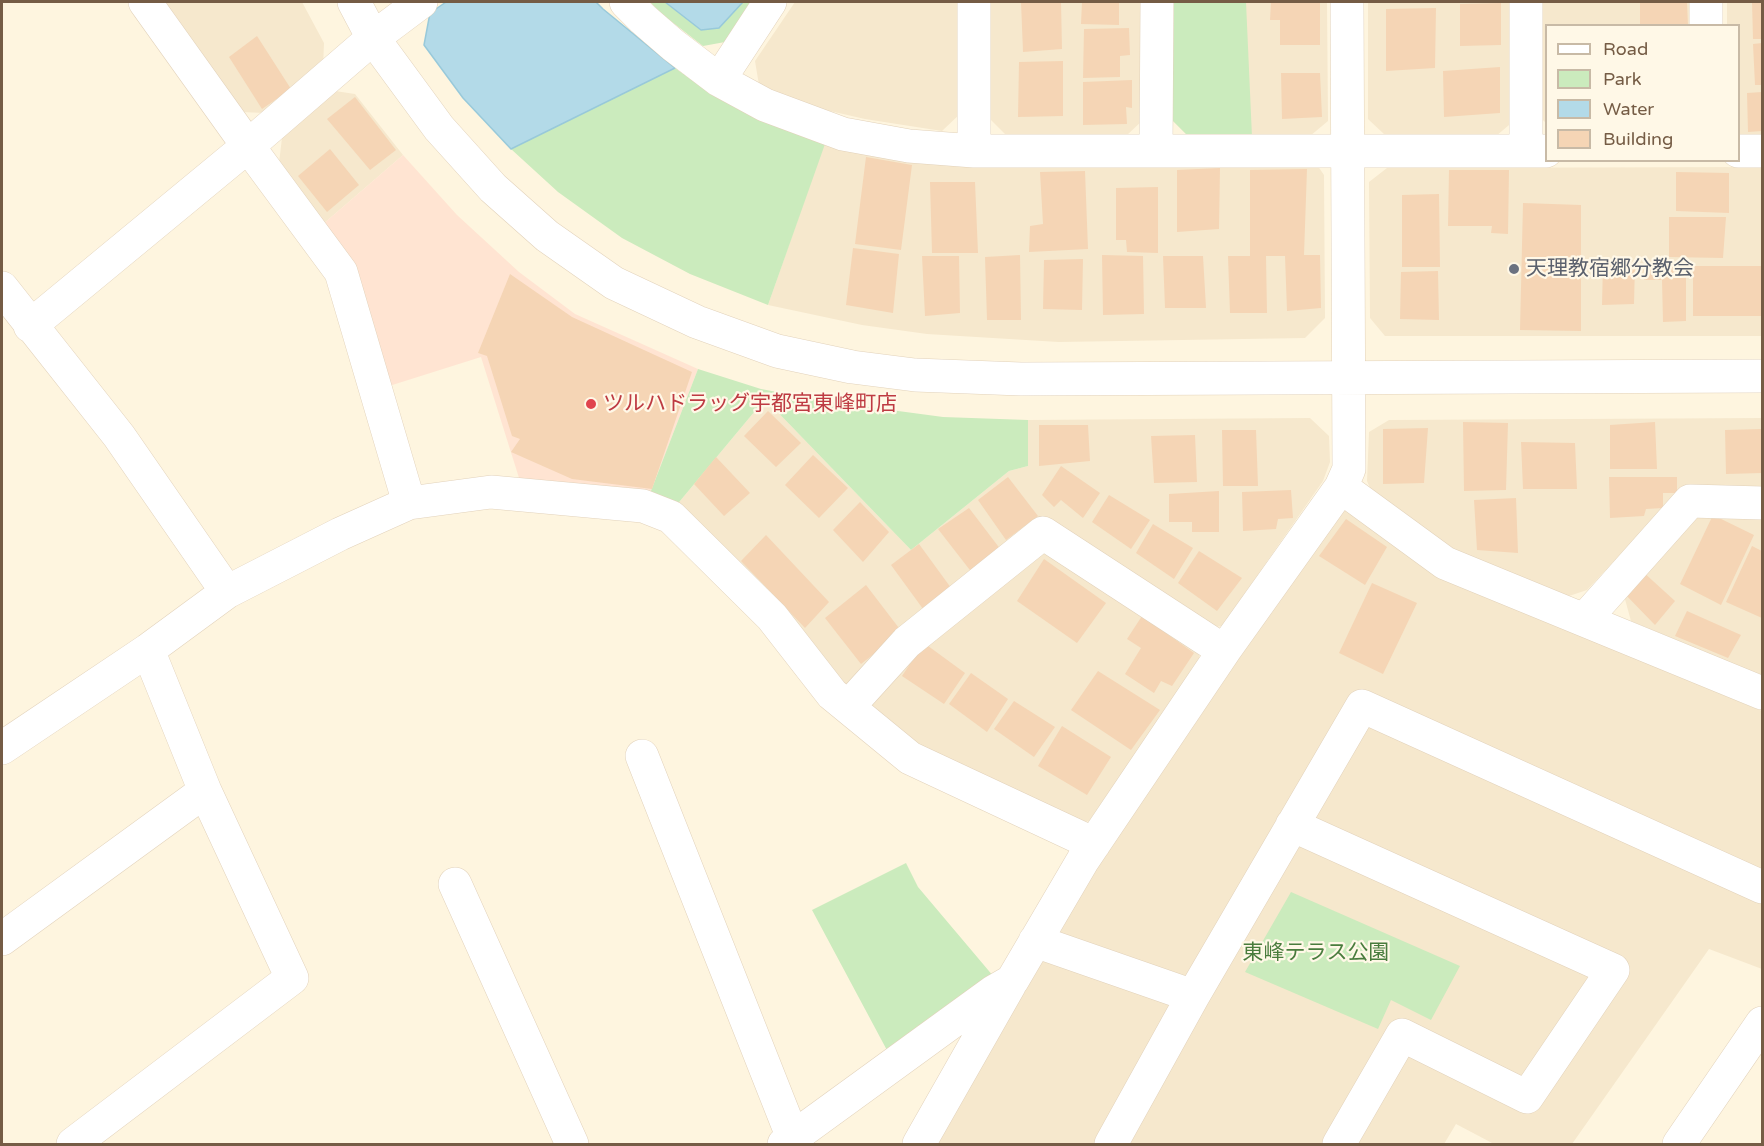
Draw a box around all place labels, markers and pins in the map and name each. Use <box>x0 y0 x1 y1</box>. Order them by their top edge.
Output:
place label: 天理教宿郷分教会 <box>1526 256 1694 282</box>
marker: 天理教宿郷分教会 <box>1507 262 1521 276</box>
place label: ツルハドラッグ宇都宮東峰町店 <box>603 391 897 417</box>
marker: ツルハドラッグ宇都宮東峰町店 <box>584 397 598 411</box>

